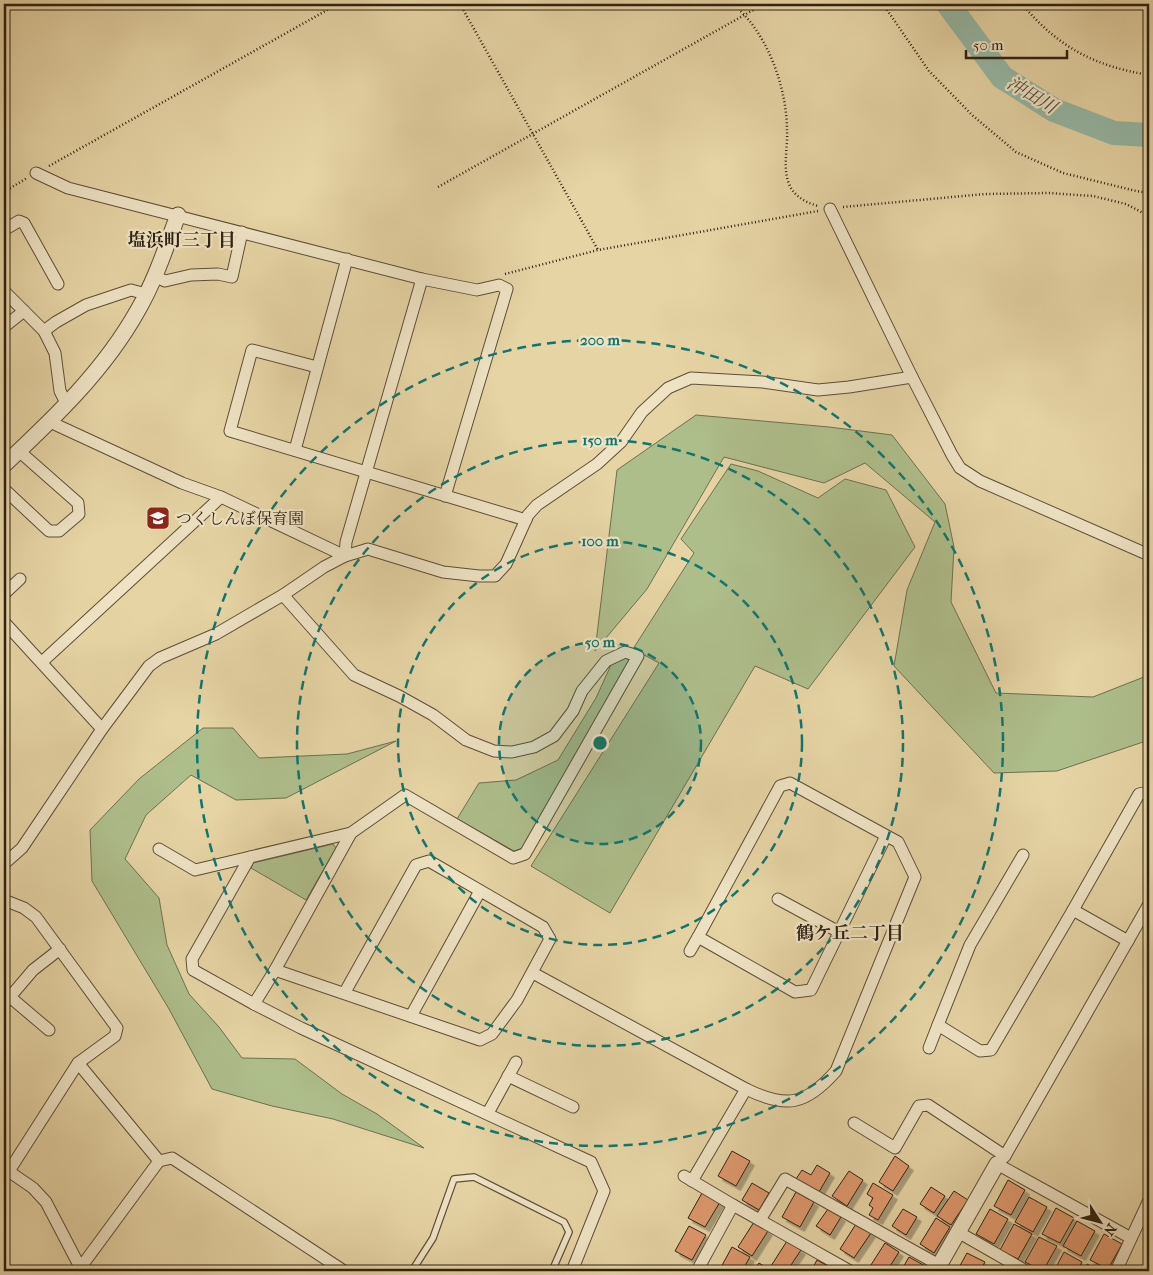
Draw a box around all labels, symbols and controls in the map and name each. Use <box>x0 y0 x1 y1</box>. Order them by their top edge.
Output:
scale bar <box>966 28 1067 60</box>
text: 50 m <box>973 36 1004 54</box>
water label: 沖田川 <box>1003 73 1062 119</box>
district label: 塩浜町三丁目 <box>128 230 236 251</box>
text: 200 m <box>580 331 620 349</box>
text: 150 m <box>582 431 618 449</box>
school or university icon: つくしんぼ保育園 <box>145 505 171 531</box>
place label: つくしんぼ保育園 <box>176 509 304 528</box>
text: 100 m <box>581 532 619 550</box>
text: 50 m <box>585 633 616 651</box>
centre of rings <box>591 734 609 752</box>
district label: 鶴ケ丘二丁目 <box>796 923 904 944</box>
north arrow <box>1076 1198 1126 1248</box>
text: N <box>1100 1220 1120 1239</box>

